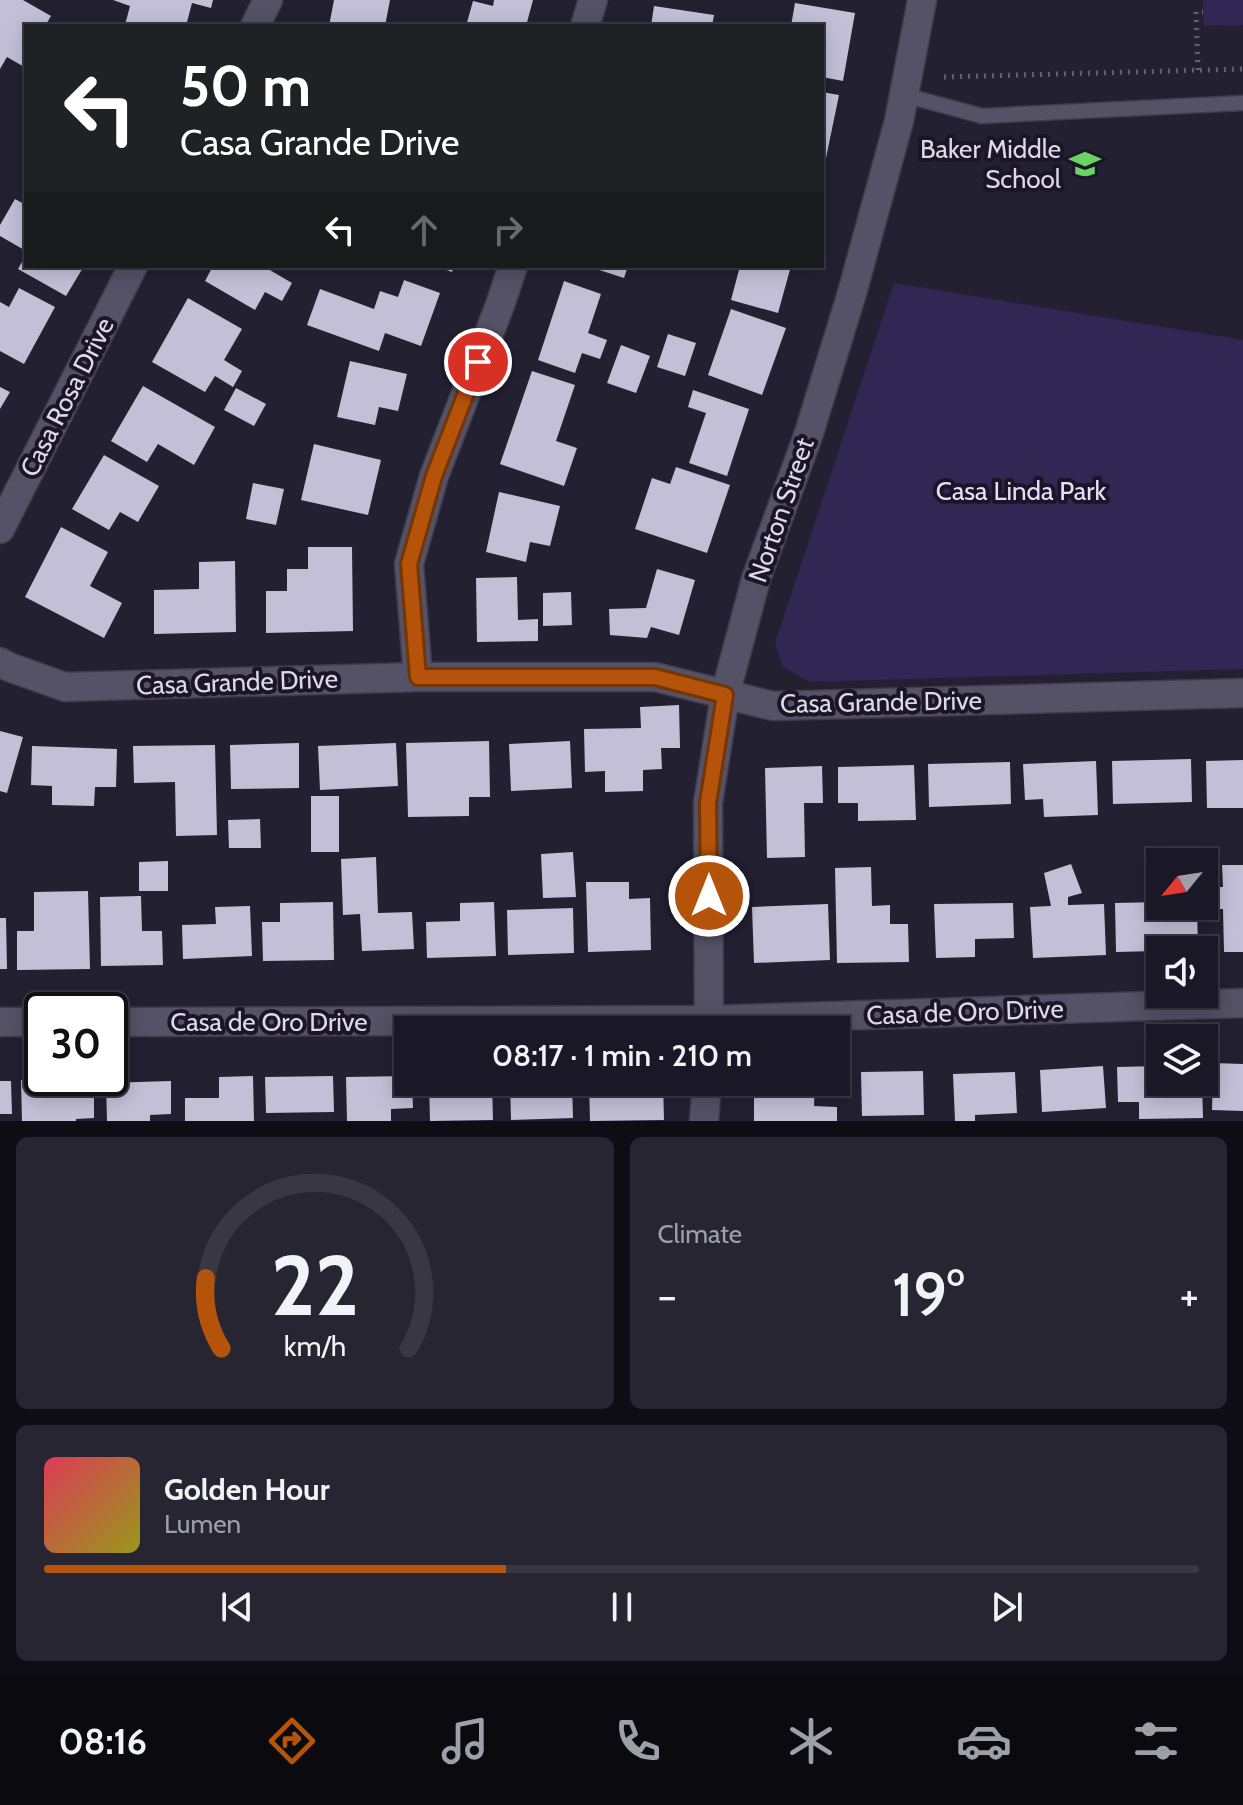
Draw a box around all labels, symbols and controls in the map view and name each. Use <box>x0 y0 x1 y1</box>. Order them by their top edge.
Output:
text: 50 m <box>180 52 311 120</box>
icon: left <box>48 56 152 160</box>
text: Casa Grande Drive <box>180 120 460 164</box>
place label: Baker Middle School <box>920 133 1061 195</box>
school or university icon: Baker Middle School <box>1068 147 1102 181</box>
icon: left <box>318 208 362 252</box>
icon: ahead <box>402 208 446 252</box>
icon: right <box>486 208 530 252</box>
street label: Casa Rosa Drive <box>13 312 121 482</box>
pin <box>444 328 512 396</box>
icon: arrive <box>456 340 500 384</box>
street label: Norton Street <box>741 433 821 586</box>
park label: Casa Linda Park <box>936 475 1106 507</box>
street label: Casa Grande Drive <box>136 662 338 702</box>
street label: Casa Grande Drive <box>780 684 982 720</box>
north arrow <box>1146 848 1218 920</box>
map controls <box>1146 848 1218 1096</box>
position arrow <box>667 854 751 938</box>
button: sound <box>1146 936 1218 1008</box>
speed limit sign: 30 <box>24 992 128 1096</box>
street label: Casa de Oro Drive <box>866 993 1064 1031</box>
street label: Casa de Oro Drive <box>170 1006 368 1038</box>
button: layers <box>1146 1024 1218 1096</box>
text: 08:17 · 1 min · 210 m <box>492 1037 752 1074</box>
text: Climate <box>658 1218 742 1250</box>
text: 22 <box>271 1235 359 1336</box>
text: 19° <box>892 1258 964 1331</box>
text: − <box>658 1269 677 1322</box>
text: + <box>1180 1269 1199 1322</box>
text: km/h <box>283 1328 346 1363</box>
text: Golden Hour <box>164 1471 330 1508</box>
text: Lumen <box>164 1508 241 1540</box>
icon: previous <box>215 1585 259 1629</box>
icon: pause <box>600 1585 644 1629</box>
icon: next <box>985 1585 1029 1629</box>
icon: directions <box>264 1713 320 1769</box>
icon: music <box>437 1713 493 1769</box>
icon: phone <box>610 1713 666 1769</box>
icon: climate <box>783 1713 839 1769</box>
icon: car <box>956 1713 1012 1769</box>
icon: filters <box>1128 1713 1184 1769</box>
text: 08:16 <box>58 1719 147 1763</box>

